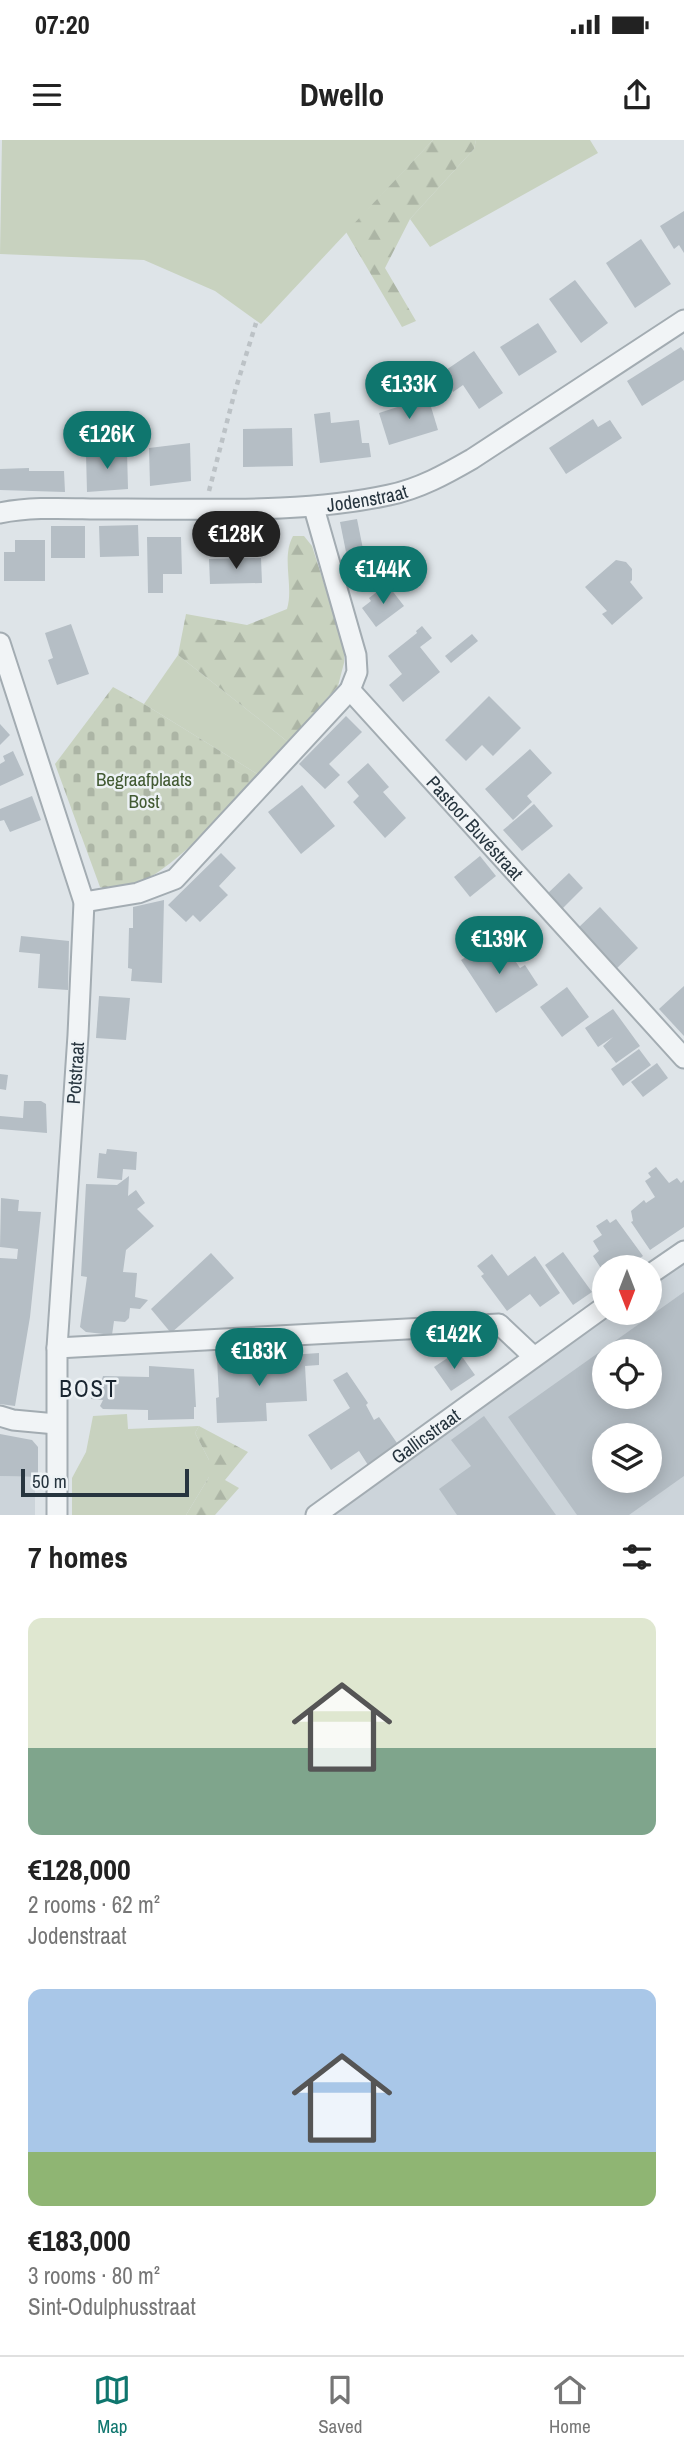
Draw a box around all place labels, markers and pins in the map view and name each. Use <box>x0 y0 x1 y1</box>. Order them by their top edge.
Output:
pin: €133K <box>360 362 458 421</box>
pin: €126K <box>58 412 156 471</box>
pin: €128K <box>187 512 285 571</box>
pin: €144K <box>334 546 432 606</box>
pin: €139K <box>450 916 548 976</box>
pin: €142K <box>405 1312 503 1371</box>
pin: €183K <box>210 1328 308 1388</box>

